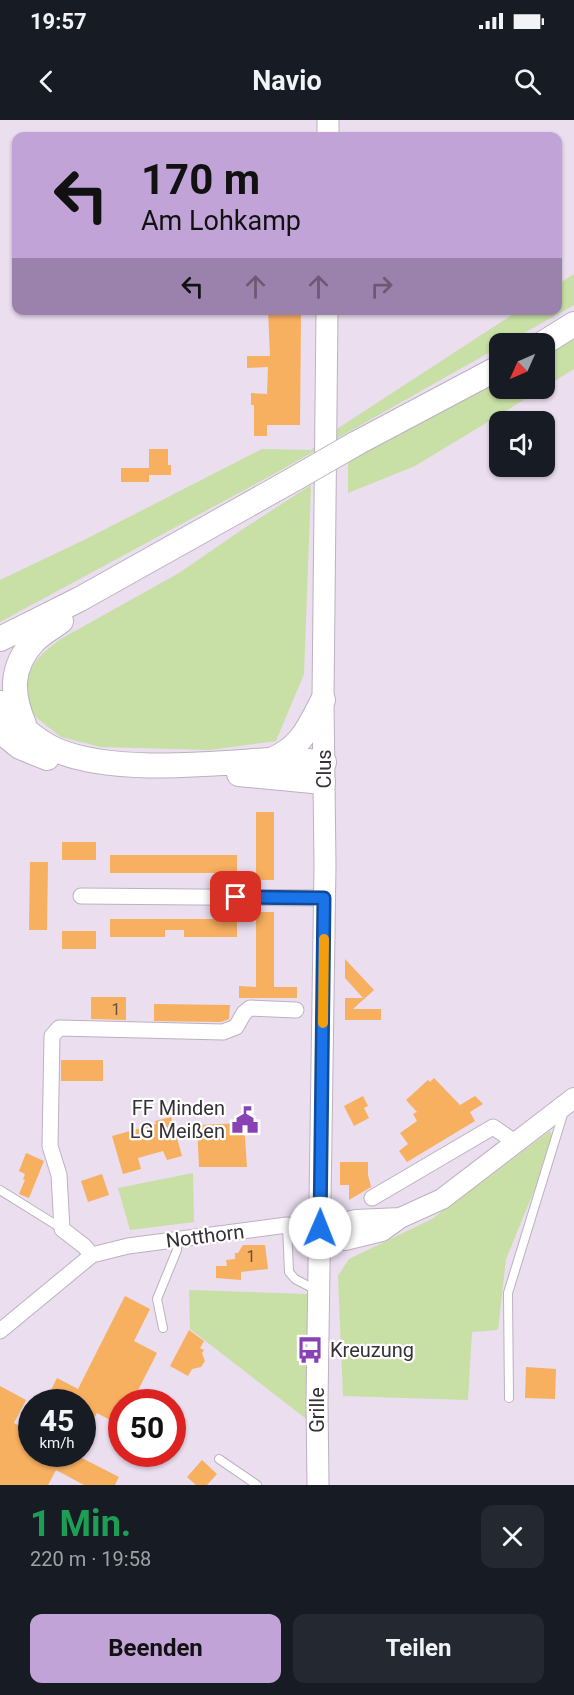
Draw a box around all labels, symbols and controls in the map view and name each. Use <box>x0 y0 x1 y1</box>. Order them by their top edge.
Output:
text: 19:57 <box>30 9 87 34</box>
icon: back <box>30 65 63 98</box>
text: Navio <box>252 65 322 97</box>
icon: search <box>511 65 544 98</box>
text: 170 m <box>141 155 260 204</box>
icon: left <box>42 156 120 234</box>
text: Am Lohkamp <box>141 205 301 237</box>
icon: left <box>176 270 209 303</box>
icon: ahead <box>239 270 272 303</box>
icon: ahead <box>302 270 335 303</box>
icon: right <box>365 270 398 303</box>
north arrow <box>489 333 555 399</box>
map controls <box>489 333 555 477</box>
button: sound <box>489 411 555 477</box>
street label: Clus <box>312 749 336 789</box>
pin <box>210 871 261 922</box>
icon: arrive <box>219 880 252 913</box>
house number: 1 <box>112 1000 121 1019</box>
place label: FF Minden LG Meißen <box>130 1096 225 1143</box>
public building icon: FF Minden LG Meißen <box>230 1105 260 1135</box>
position arrow <box>288 1196 352 1260</box>
street label: Notthorn <box>164 1219 246 1253</box>
house number: 1 <box>247 1247 256 1266</box>
bus stop icon: Kreuzung <box>295 1335 325 1365</box>
place label: Kreuzung <box>330 1338 414 1362</box>
street label: Grille <box>305 1387 329 1433</box>
speed limit sign: 50 <box>108 1389 186 1467</box>
text: 45 <box>40 1403 74 1438</box>
text: km/h <box>39 1434 75 1452</box>
text: 1 Min. <box>30 1503 131 1545</box>
button: close <box>481 1505 544 1568</box>
text: 220 m · 19:58 <box>30 1547 151 1571</box>
button: Beenden <box>30 1614 281 1683</box>
button: Teilen <box>293 1614 544 1683</box>

